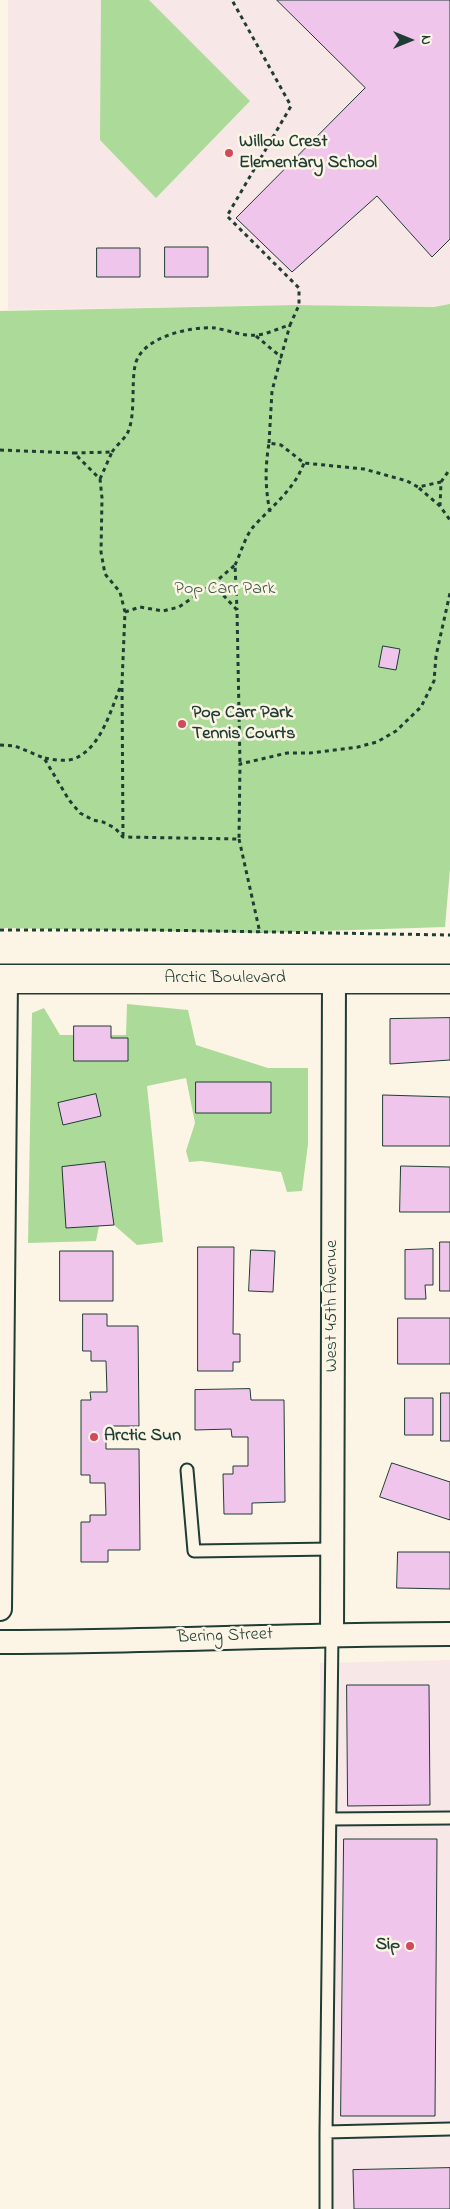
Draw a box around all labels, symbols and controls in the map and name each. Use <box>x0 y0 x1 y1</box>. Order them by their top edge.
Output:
north arrow <box>385 15 435 65</box>
text: N <box>415 35 436 45</box>
place label: Willow Crest Elementary School <box>239 132 377 174</box>
marker: Willow Crest Elementary School <box>223 147 235 159</box>
park label: Pop Carr Park <box>175 579 275 601</box>
place label: Pop Carr Park Tennis Courts <box>192 703 295 746</box>
marker: Pop Carr Park Tennis Courts <box>176 718 188 730</box>
street label: Arctic Boulevard <box>164 968 286 990</box>
street label: West 45th Avenue <box>322 1240 344 1372</box>
place label: Arctic Sun <box>104 1426 181 1448</box>
marker: Arctic Sun <box>88 1431 100 1443</box>
street label: Bering Street <box>177 1625 273 1649</box>
place label: Sip <box>375 1935 400 1957</box>
marker: Sip <box>404 1940 416 1952</box>

